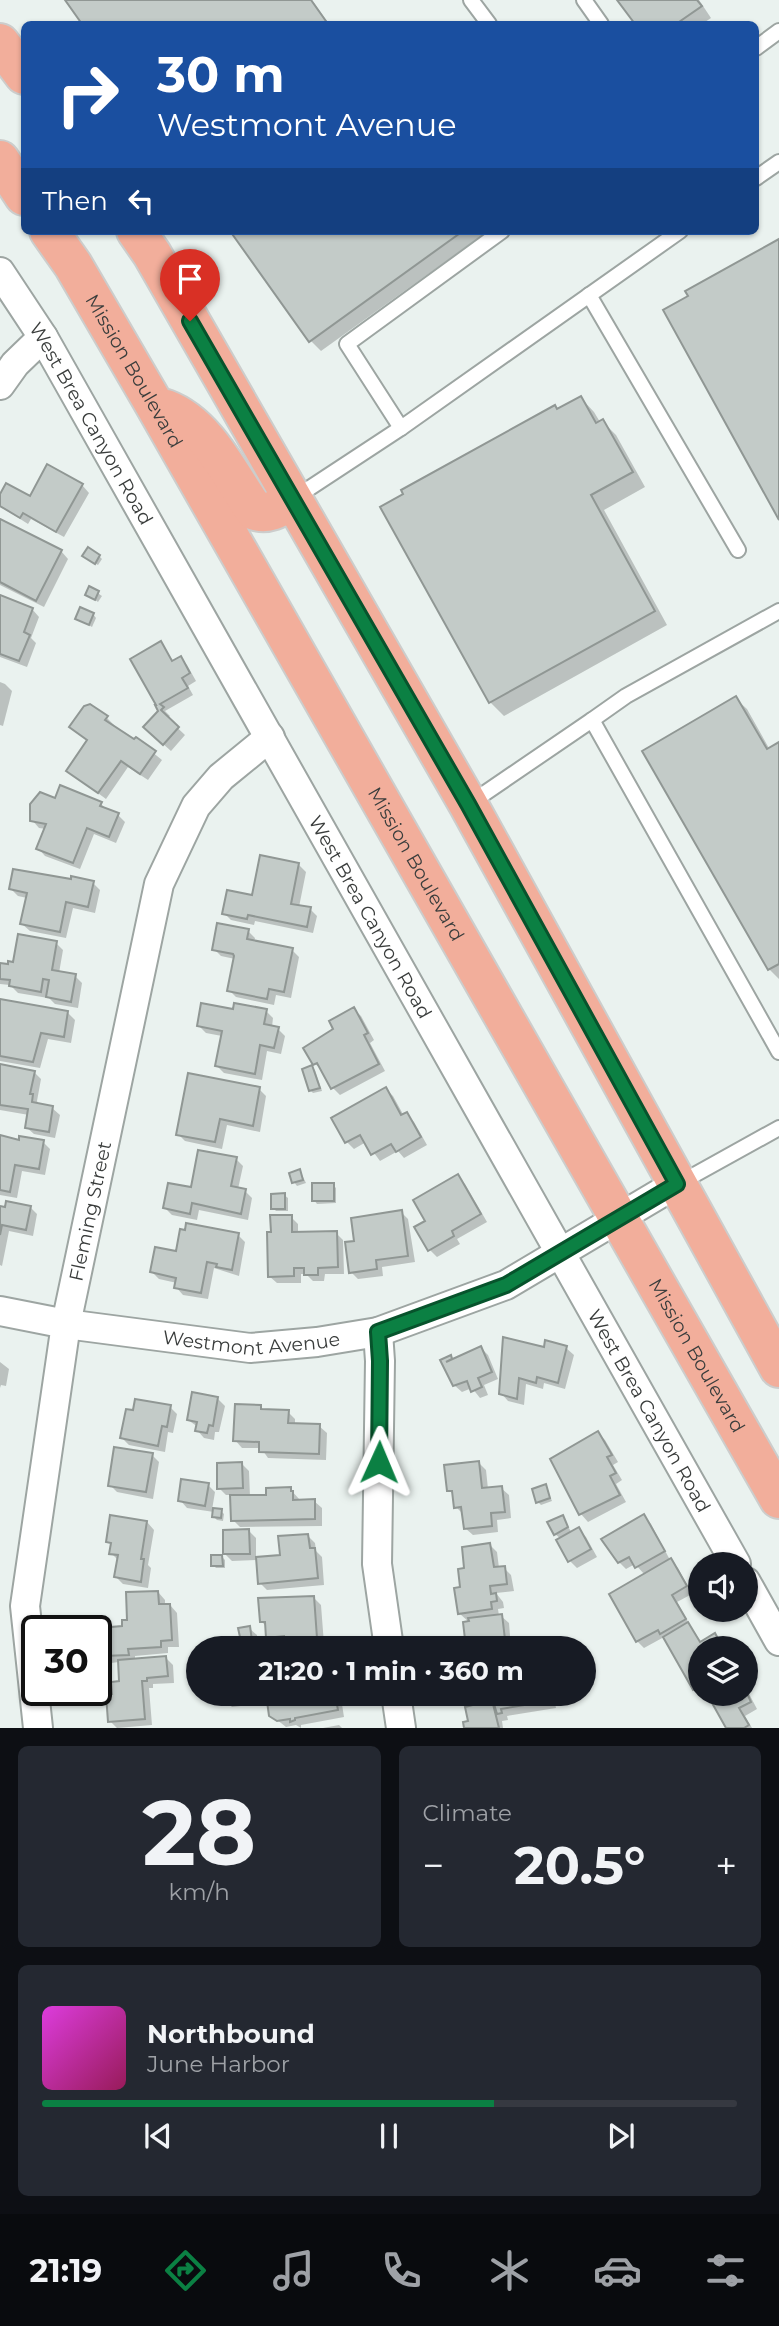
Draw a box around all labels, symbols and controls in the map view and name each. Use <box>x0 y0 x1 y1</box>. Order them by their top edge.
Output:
text: 30 m <box>157 45 285 104</box>
icon: right <box>42 49 133 140</box>
text: Westmont Avenue <box>157 105 457 144</box>
icon: left <box>122 182 160 220</box>
text: Then <box>42 185 108 217</box>
pin <box>160 249 220 321</box>
icon: arrive <box>171 260 209 298</box>
street label: Mission Boulevard <box>81 290 188 452</box>
street label: West Brea Canyon Road <box>24 318 158 529</box>
street label: Mission Boulevard <box>363 783 469 945</box>
street label: West Brea Canyon Road <box>304 812 436 1023</box>
street label: Fleming Street <box>64 1139 116 1283</box>
street label: Mission Boulevard <box>644 1275 750 1437</box>
street label: West Brea Canyon Road <box>583 1305 715 1516</box>
street label: Westmont Avenue <box>161 1326 342 1361</box>
position arrow <box>342 1425 416 1499</box>
map controls <box>688 1552 758 1706</box>
button: sound <box>688 1552 758 1622</box>
speed limit sign: 30 <box>21 1615 112 1706</box>
button: layers <box>688 1636 758 1706</box>
text: 21:20 · 1 min · 360 m <box>258 1655 524 1687</box>
text: 28 <box>142 1777 256 1888</box>
text: Climate <box>423 1799 512 1827</box>
text: 20.5° <box>514 1834 645 1897</box>
text: − <box>423 1842 444 1889</box>
text: + <box>715 1842 737 1889</box>
text: km/h <box>169 1878 230 1906</box>
text: Northbound <box>147 2018 315 2050</box>
text: June Harbor <box>147 2050 290 2078</box>
icon: previous <box>139 2117 177 2155</box>
icon: pause <box>370 2117 408 2155</box>
icon: next <box>602 2117 640 2155</box>
icon: directions <box>161 2246 210 2295</box>
icon: music <box>269 2246 318 2295</box>
icon: phone <box>377 2246 426 2295</box>
icon: climate <box>485 2246 534 2295</box>
icon: car <box>593 2246 642 2295</box>
icon: filters <box>701 2246 750 2295</box>
text: 21:19 <box>29 2251 102 2290</box>

